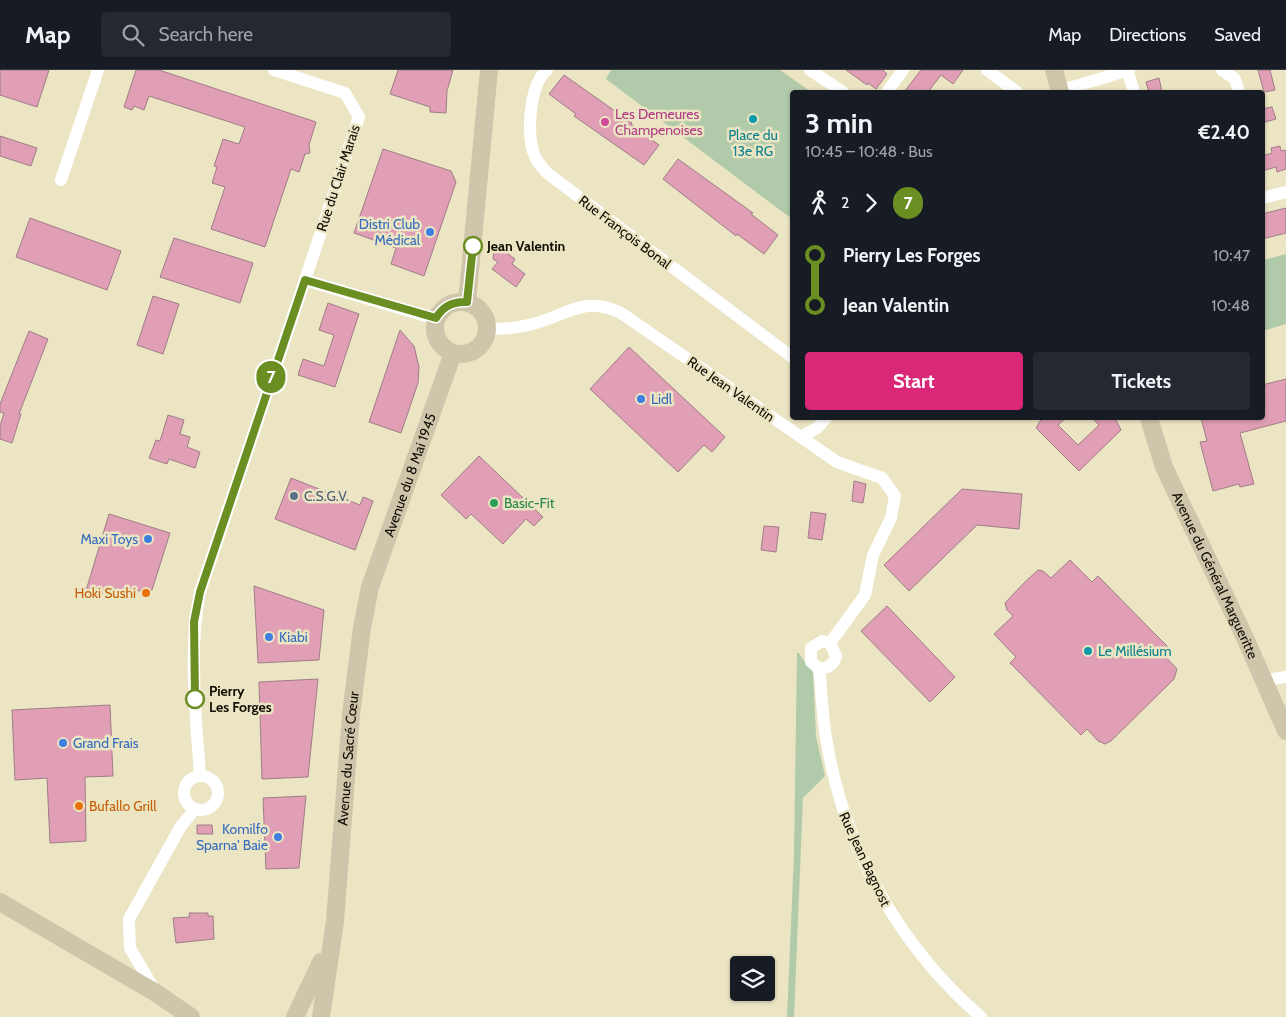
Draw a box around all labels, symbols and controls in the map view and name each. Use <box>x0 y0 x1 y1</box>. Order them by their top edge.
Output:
search box <box>101 12 451 57</box>
text: Map <box>25 20 71 49</box>
icon: search <box>119 21 147 49</box>
text: Search here <box>159 23 253 46</box>
text: Map <box>1048 24 1081 46</box>
text: Directions <box>1109 24 1186 46</box>
text: Saved <box>1214 24 1261 46</box>
place label: Les Demeures Champenoises <box>615 105 703 139</box>
text: 3 min <box>805 106 873 140</box>
marker: Place du 13e RG <box>747 113 759 125</box>
marker: Les Demeures Champenoises <box>599 116 611 128</box>
text: €2.40 <box>1198 121 1250 144</box>
street label: Rue du Clair Marais <box>312 122 364 234</box>
place label: Place du 13e RG <box>728 126 778 160</box>
text: 10:45 – 10:48 · Bus <box>805 142 933 161</box>
icon: walk <box>805 189 833 217</box>
icon: forward <box>857 189 885 217</box>
street label: Rue François Bonal <box>575 191 675 273</box>
text: 7 <box>903 192 913 214</box>
text: 2 <box>841 193 849 212</box>
place label: Distri Club Médical <box>359 215 421 249</box>
marker: Distri Club Médical <box>424 226 436 238</box>
marker: Jean Valentin <box>463 236 483 256</box>
place label: Jean Valentin <box>486 237 565 255</box>
text: Pierry Les Forges <box>843 244 981 267</box>
text: 10:47 <box>1213 246 1250 265</box>
text: Jean Valentin <box>843 294 949 317</box>
text: 10:48 <box>1211 296 1250 315</box>
street label: Rue Jean Valentin <box>684 352 778 426</box>
button: Start <box>805 352 1023 410</box>
button: Tickets <box>1033 352 1250 410</box>
line badge: 7 <box>255 361 287 393</box>
text: 7 <box>266 366 276 388</box>
place label: Lidl <box>651 390 673 408</box>
marker: Lidl <box>635 393 647 405</box>
street label: Avenue du 8 Mai 1945 <box>380 411 440 539</box>
place label: C.S.G.V. <box>304 487 349 505</box>
street label: Avenue du Général Margueritte <box>1168 489 1262 662</box>
marker: C.S.G.V. <box>288 490 300 502</box>
place label: Basic-Fit <box>504 494 555 512</box>
marker: Basic-Fit <box>488 497 500 509</box>
place label: Maxi Toys <box>81 530 138 548</box>
marker: Maxi Toys <box>142 533 154 545</box>
place label: Hoki Sushi <box>74 584 136 602</box>
marker: Hoki Sushi <box>140 587 152 599</box>
place label: Kiabi <box>279 628 308 646</box>
marker: Kiabi <box>263 631 275 643</box>
place label: Le Millésium <box>1098 642 1171 660</box>
marker: Le Millésium <box>1082 645 1094 657</box>
place label: Pierry Les Forges <box>209 682 272 716</box>
marker: Pierry Les Forges <box>185 689 205 709</box>
street label: Avenue du Sacré Cœur <box>333 690 363 826</box>
place label: Grand Frais <box>73 734 139 752</box>
marker: Grand Frais <box>57 737 69 749</box>
place label: Bufallo Grill <box>89 797 157 815</box>
marker: Bufallo Grill <box>73 800 85 812</box>
street label: Rue Jean Bagnost <box>835 809 895 909</box>
place label: Komilfo Sparna' Baie <box>196 820 268 854</box>
marker: Komilfo Sparna' Baie <box>272 831 284 843</box>
map controls <box>730 956 775 1001</box>
button: layers <box>730 956 775 1001</box>

